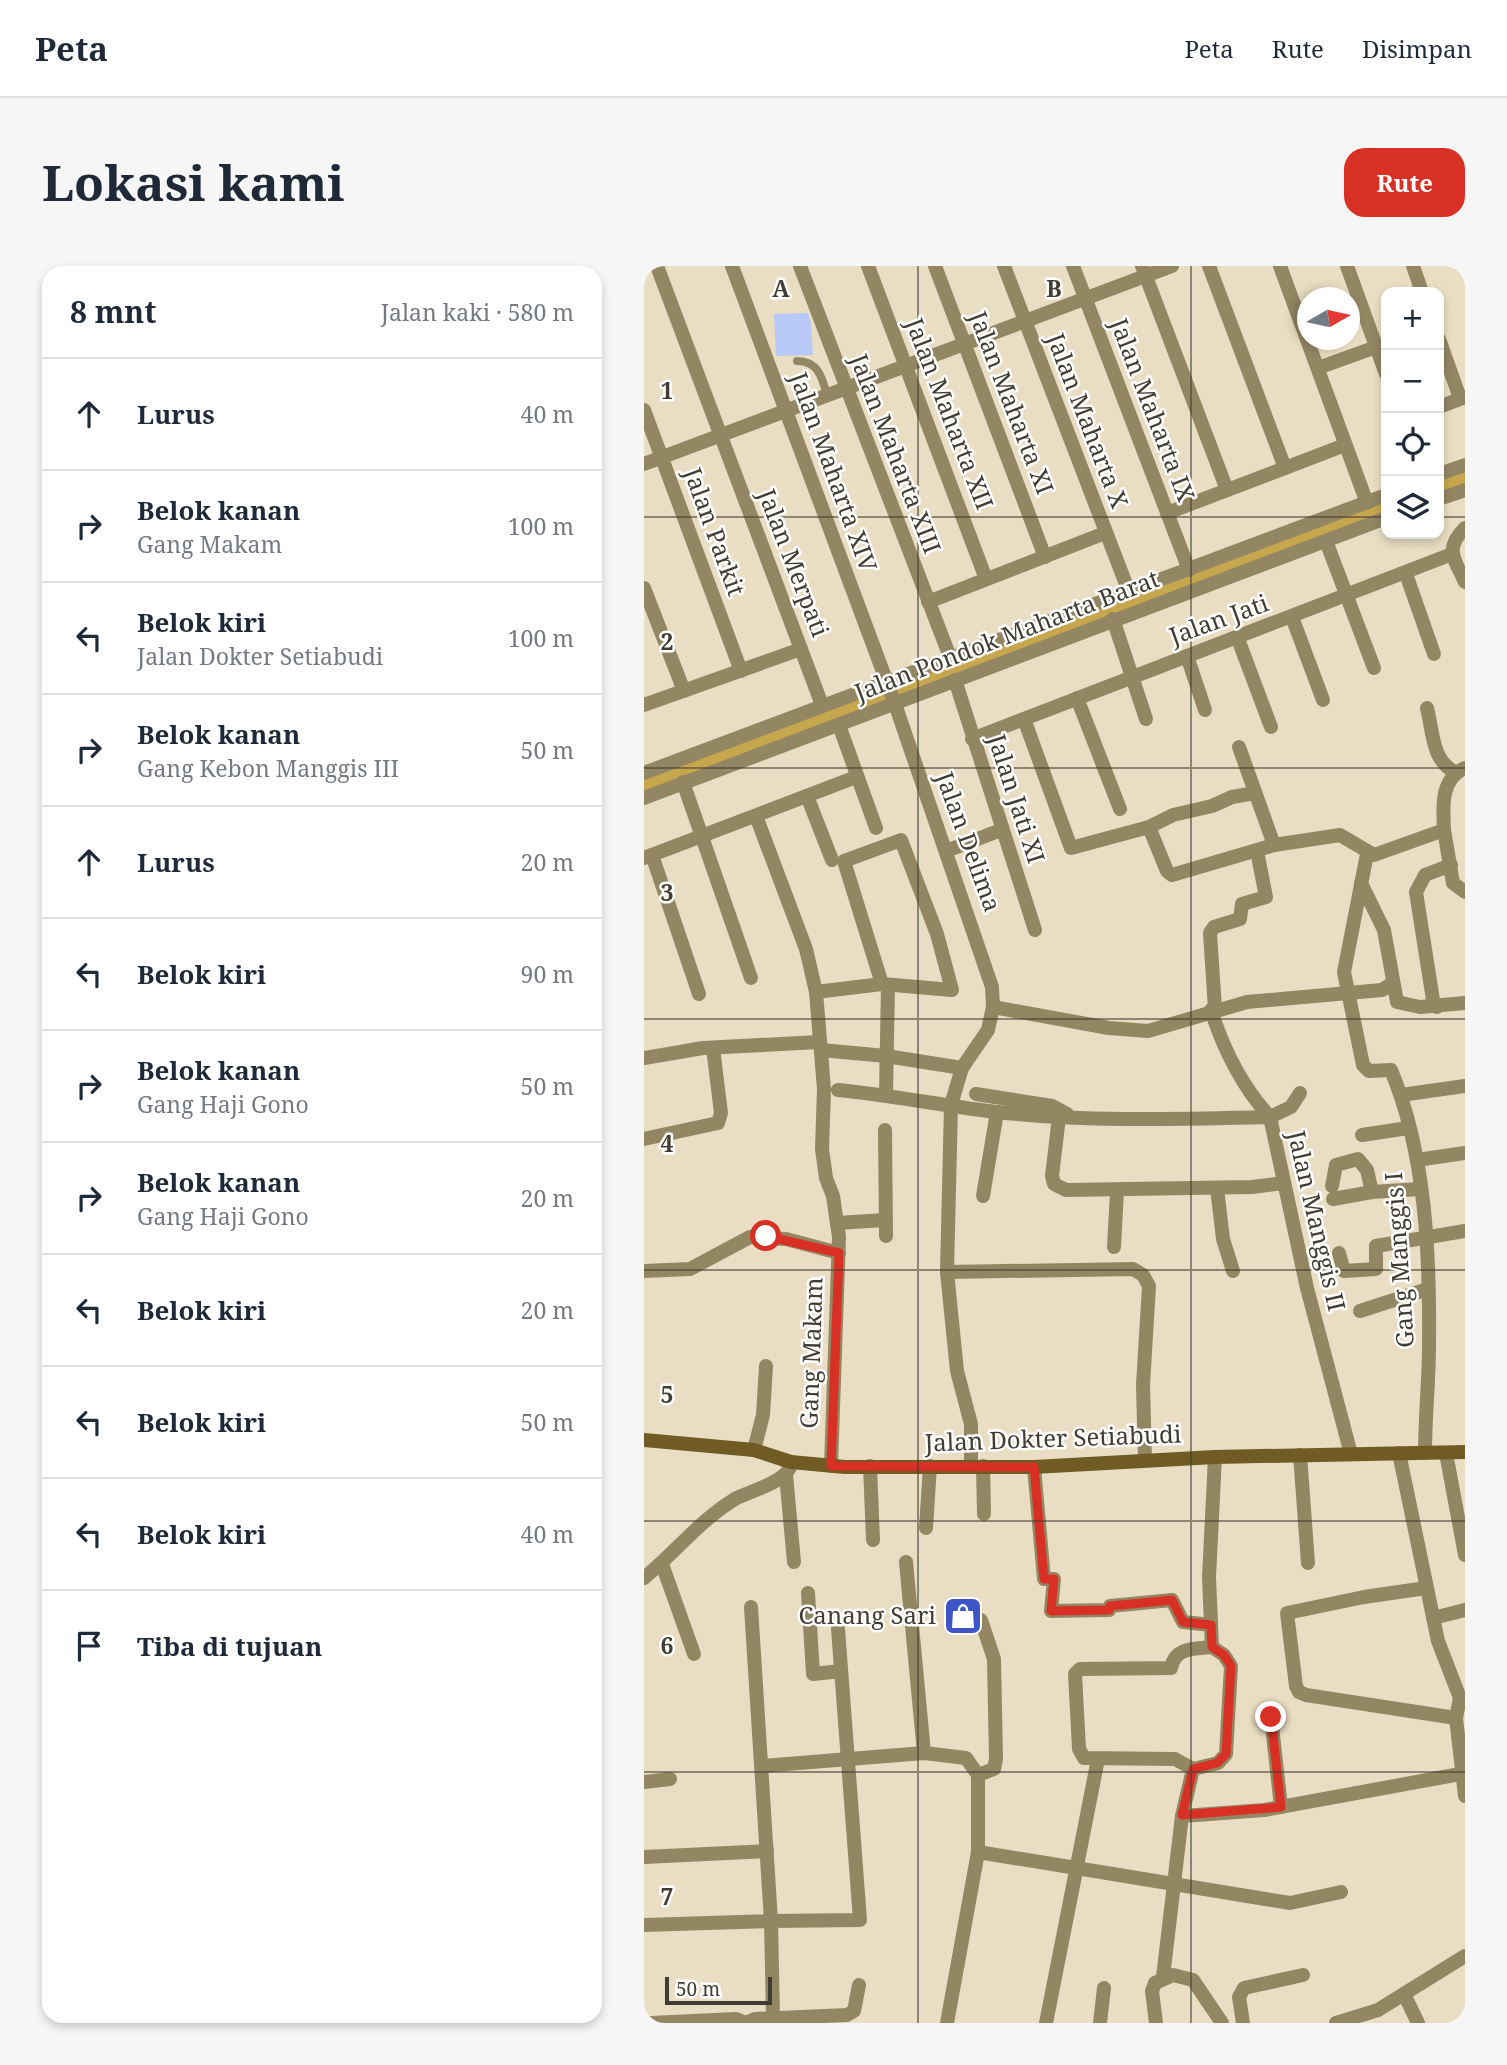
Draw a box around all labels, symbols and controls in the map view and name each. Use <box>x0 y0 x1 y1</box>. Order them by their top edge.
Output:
text: Peta <box>35 26 108 71</box>
text: Peta <box>1184 32 1234 65</box>
text: Rute <box>1272 32 1324 65</box>
text: Disimpan <box>1362 32 1472 65</box>
button: Rute <box>1344 148 1465 217</box>
text: Lokasi kami <box>42 149 344 215</box>
text: A <box>772 272 790 304</box>
text: B <box>1046 272 1062 304</box>
north arrow <box>1297 287 1360 350</box>
map controls <box>1381 287 1444 539</box>
button: + <box>1381 287 1444 350</box>
text: 8 mnt <box>70 291 157 332</box>
text: Jalan kaki · 580 m <box>381 296 574 328</box>
street label: Jalan Maharta XI <box>962 305 1063 499</box>
street label: Jalan Maharta XII <box>898 312 1002 514</box>
street label: Jalan Maharta IX <box>1103 312 1204 506</box>
street label: Jalan Maharta X <box>1040 327 1137 513</box>
street label: Jalan Maharta XIII <box>843 348 950 558</box>
button: − <box>1381 350 1444 413</box>
street label: Jalan Maharta XIV <box>783 366 886 576</box>
text: 1 <box>661 374 674 406</box>
icon: ahead <box>70 395 108 433</box>
text: Lurus <box>137 396 215 432</box>
text: 40 m <box>521 398 574 430</box>
button: locate <box>1381 413 1444 476</box>
street label: Jalan Parkit <box>677 462 754 600</box>
button: layers <box>1381 476 1444 539</box>
street label: Jalan Merpati <box>751 483 838 641</box>
text: Belok kanan <box>137 492 300 528</box>
icon: right <box>70 507 108 545</box>
text: 100 m <box>508 510 574 542</box>
text: Gang Makam <box>137 528 282 560</box>
street label: Jalan Pondok Maharta Barat <box>849 561 1163 708</box>
street label: Jalan Jati <box>1164 585 1273 652</box>
text: Belok kiri <box>137 604 266 640</box>
icon: left <box>70 619 108 657</box>
text: 100 m <box>508 622 574 654</box>
text: 2 <box>661 625 674 657</box>
text: Jalan Dokter Setiabudi <box>137 640 383 672</box>
text: Belok kanan <box>137 716 300 752</box>
street label: Jalan Jati XI <box>981 729 1054 867</box>
icon: right <box>70 731 108 769</box>
text: 50 m <box>521 734 574 766</box>
text: Gang Kebon Manggis III <box>137 752 399 784</box>
street label: Jalan Delima <box>929 766 1010 916</box>
icon: ahead <box>70 843 108 881</box>
text: Lurus <box>137 844 215 880</box>
text: 20 m <box>521 846 574 878</box>
text: 3 <box>661 876 674 908</box>
icon: left <box>70 955 108 993</box>
text: Belok kiri <box>137 956 266 992</box>
text: 90 m <box>521 958 574 990</box>
text: Belok kanan <box>137 1052 300 1088</box>
icon: right <box>70 1067 108 1105</box>
text: 50 m <box>521 1070 574 1102</box>
text: Gang Haji Gono <box>137 1088 309 1120</box>
street label: Jalan Manggis II <box>1280 1126 1354 1314</box>
text: 4 <box>661 1127 674 1159</box>
text: Belok kanan <box>137 1164 300 1200</box>
street label: Gang Manggis I <box>1376 1171 1421 1349</box>
icon: right <box>70 1179 108 1217</box>
text: 20 m <box>521 1182 574 1214</box>
text: Gang Haji Gono <box>137 1200 309 1232</box>
route start <box>750 1220 781 1251</box>
street label: Gang Makam <box>791 1276 830 1429</box>
icon: left <box>70 1291 108 1329</box>
text: Belok kiri <box>137 1292 266 1328</box>
text: 20 m <box>521 1294 574 1326</box>
text: 5 <box>661 1378 674 1410</box>
icon: left <box>70 1403 108 1441</box>
text: Belok kiri <box>137 1404 266 1440</box>
text: 50 m <box>521 1406 574 1438</box>
street label: Jalan Dokter Setiabudi <box>923 1417 1182 1459</box>
icon: left <box>70 1515 108 1553</box>
text: Belok kiri <box>137 1516 266 1552</box>
text: 40 m <box>521 1518 574 1550</box>
shop icon: Canang Sari <box>942 1595 984 1637</box>
place label: Canang Sari <box>799 1598 936 1631</box>
icon: arrive <box>70 1627 108 1665</box>
text: Tiba di tujuan <box>137 1628 322 1664</box>
text: 6 <box>661 1629 674 1661</box>
route end <box>1255 1701 1286 1732</box>
text: 7 <box>661 1880 674 1912</box>
scale bar <box>665 1974 772 2006</box>
text: 50 m <box>676 1976 720 2002</box>

